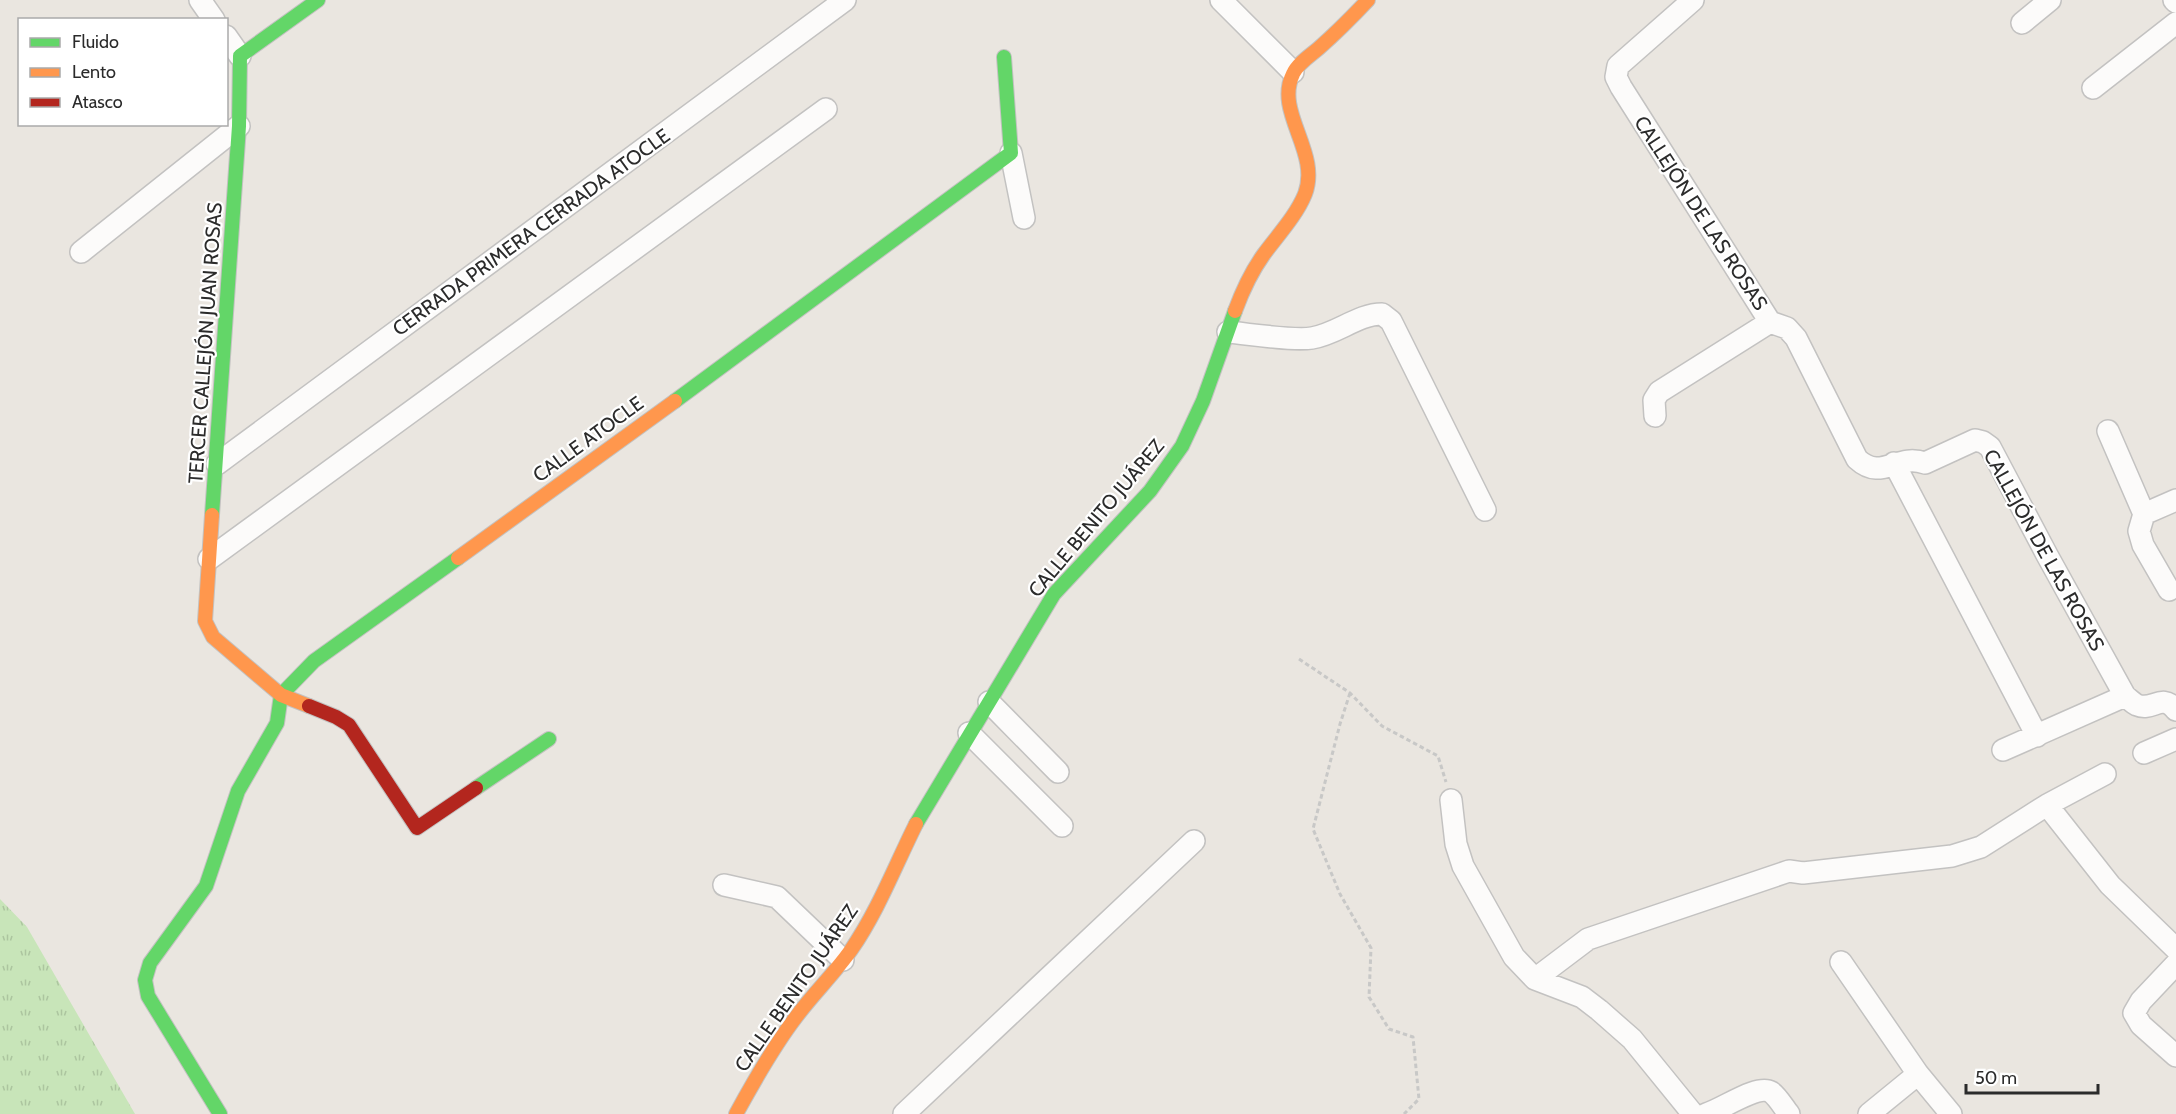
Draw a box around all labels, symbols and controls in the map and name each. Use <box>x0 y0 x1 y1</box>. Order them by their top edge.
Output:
legend <box>18 18 228 126</box>
text: Fluido <box>72 31 119 53</box>
text: Lento <box>72 61 116 83</box>
text: Atasco <box>72 91 123 113</box>
street label: CALLEJÓN DE LAS ROSAS <box>1629 111 1773 315</box>
street label: CERRADA PRIMERA CERRADA ATOCLE <box>388 123 674 341</box>
street label: TERCER CALLEJÓN JUAN ROSAS <box>183 201 227 484</box>
street label: CALLE ATOCLE <box>528 391 648 487</box>
street label: CALLE BENITO JUÁREZ <box>1023 434 1169 602</box>
street label: CALLEJÓN DE LAS ROSAS <box>1979 445 2110 655</box>
street label: CALLE BENITO JUÁREZ <box>729 900 863 1076</box>
scale bar <box>1966 1057 2098 1095</box>
text: 50 m <box>1975 1067 2017 1089</box>

